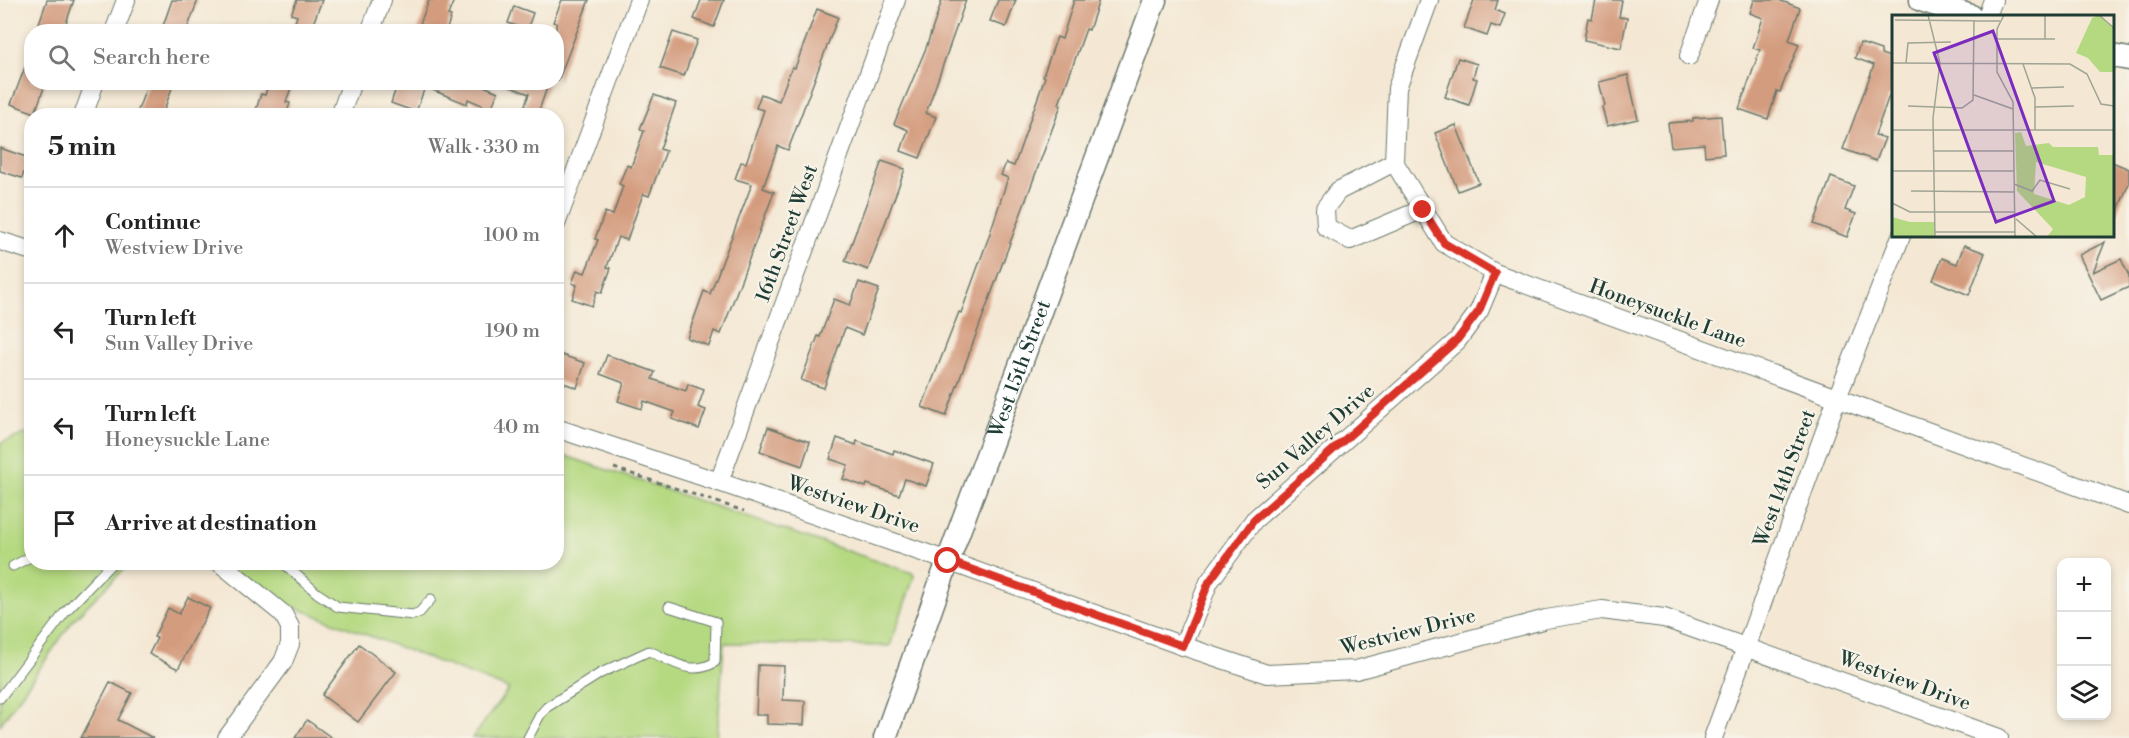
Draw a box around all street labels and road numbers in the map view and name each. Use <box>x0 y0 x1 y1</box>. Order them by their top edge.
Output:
street label: 16th Street West <box>751 161 824 306</box>
street label: Honeysuckle Lane <box>1586 274 1749 354</box>
street label: West 15th Street <box>983 297 1057 442</box>
street label: Sun Valley Drive <box>1252 379 1380 495</box>
street label: West 14th Street <box>1749 406 1822 552</box>
street label: Westview Drive <box>783 471 923 540</box>
street label: Westview Drive <box>1337 604 1479 662</box>
street label: Westview Drive <box>1834 646 1974 717</box>

